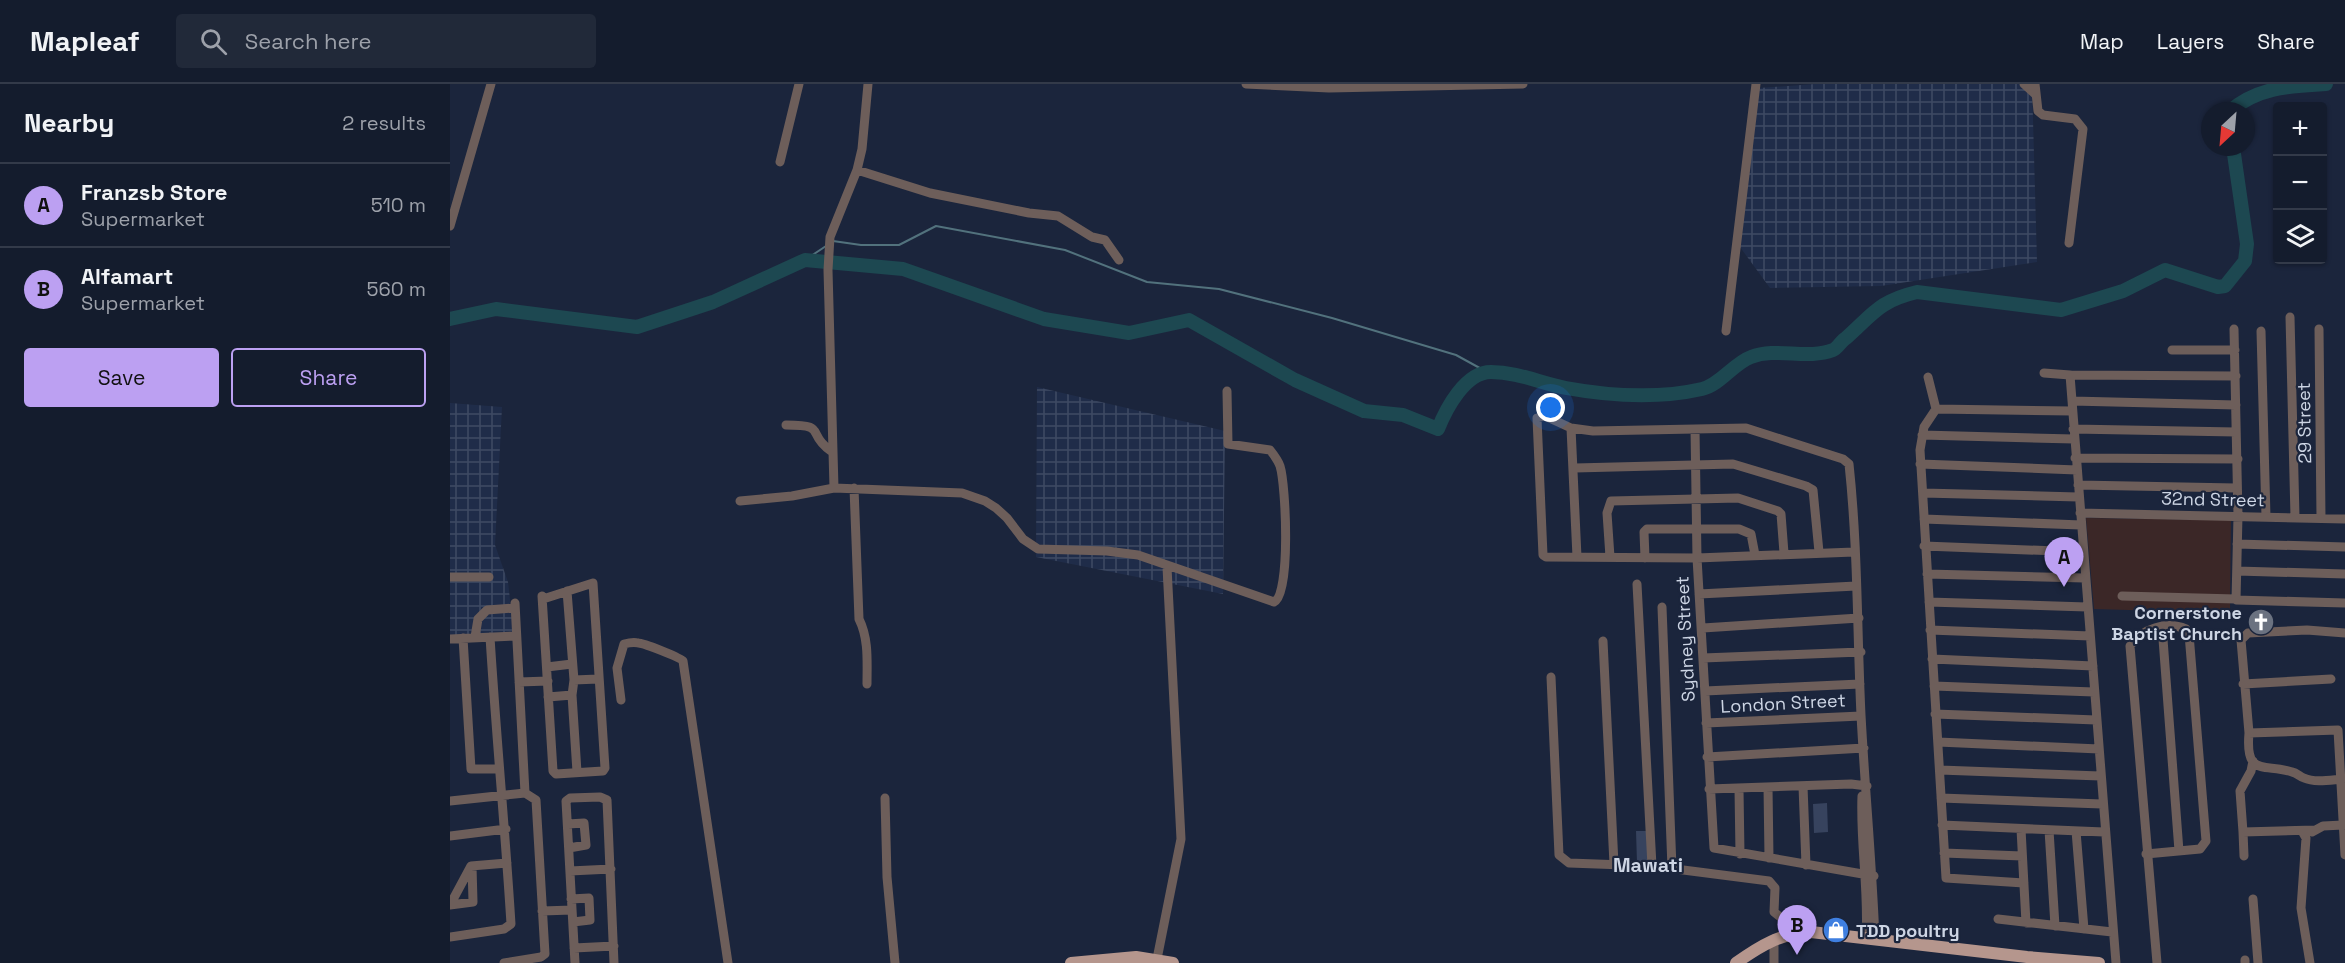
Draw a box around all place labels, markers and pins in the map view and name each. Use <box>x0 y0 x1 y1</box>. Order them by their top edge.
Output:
pin: A <box>2044 538 2084 587</box>
place label: Cornerstone Baptist Church <box>2111 601 2242 645</box>
church icon: Cornerstone Baptist Church <box>2246 607 2276 637</box>
pin: B <box>1778 906 1816 955</box>
shop icon: TDD poultry <box>1821 915 1851 945</box>
place label: TDD poultry <box>1856 919 1960 942</box>

